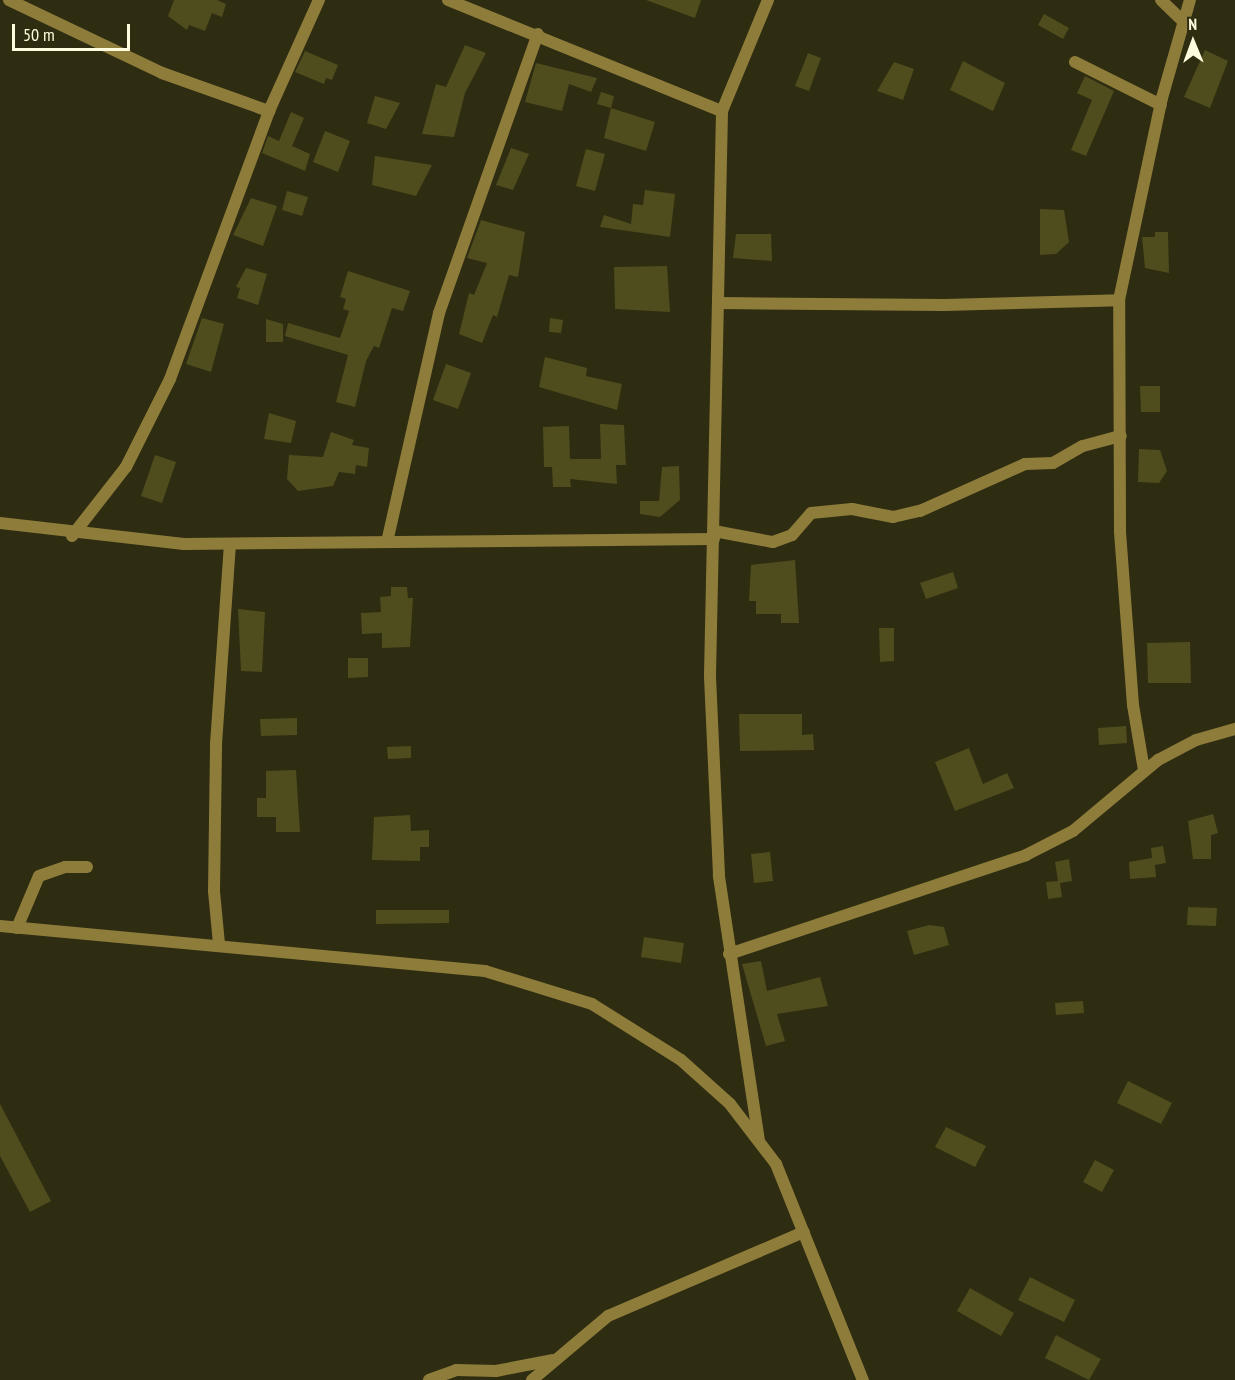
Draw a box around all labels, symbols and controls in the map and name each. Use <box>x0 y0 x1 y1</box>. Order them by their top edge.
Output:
scale bar <box>15 12 134 50</box>
north arrow <box>1163 12 1223 72</box>
text: N <box>1188 14 1197 34</box>
text: 50 m <box>23 23 55 46</box>

